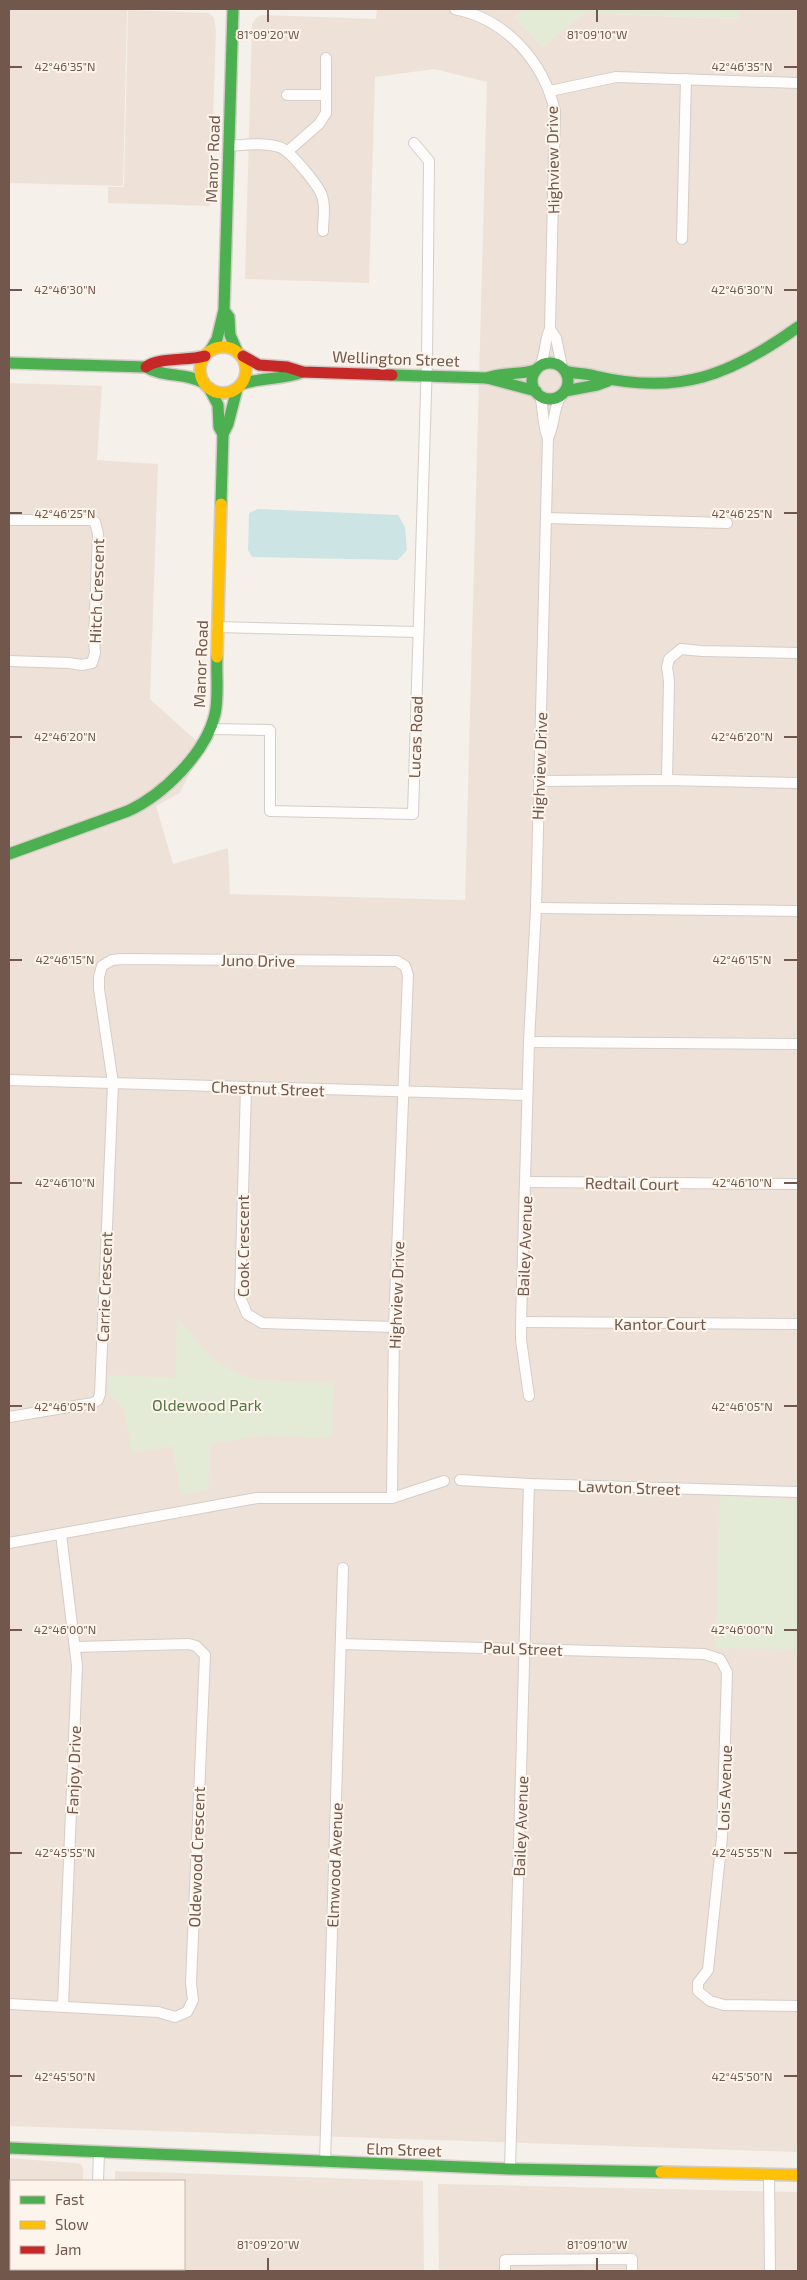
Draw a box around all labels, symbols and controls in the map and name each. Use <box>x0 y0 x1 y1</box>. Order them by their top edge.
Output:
text: 81°09'20"W <box>237 27 299 41</box>
text: 81°09'10"W <box>567 27 627 41</box>
text: 42°46'35"N <box>34 59 96 73</box>
text: 42°46'35"N <box>711 59 773 73</box>
street label: Highview Drive <box>542 106 562 214</box>
street label: Manor Road <box>201 115 223 203</box>
text: 42°46'30"N <box>34 282 96 296</box>
text: 42°46'30"N <box>711 282 773 296</box>
street label: Wellington Street <box>332 346 460 370</box>
text: 42°46'25"N <box>34 506 96 520</box>
text: 42°46'25"N <box>711 506 773 520</box>
street label: Hitch Crescent <box>85 538 107 644</box>
street label: Manor Road <box>189 620 211 708</box>
street label: Lucas Road <box>404 695 426 779</box>
street label: Highview Drive <box>528 712 550 820</box>
text: 42°46'20"N <box>34 729 96 743</box>
text: 42°46'20"N <box>711 729 773 743</box>
street label: Juno Drive <box>221 950 295 970</box>
text: 42°46'15"N <box>35 952 95 966</box>
text: 42°46'15"N <box>712 952 772 966</box>
street label: Chestnut Street <box>211 1077 325 1099</box>
street label: Redtail Court <box>585 1173 679 1193</box>
text: 42°46'10"N <box>35 1175 95 1189</box>
text: 42°46'10"N <box>712 1175 772 1189</box>
street label: Cook Crescent <box>233 1195 252 1297</box>
street label: Bailey Avenue <box>513 1195 535 1297</box>
street label: Carrie Crescent <box>93 1231 115 1343</box>
street label: Highview Drive <box>385 1241 407 1349</box>
street label: Kantor Court <box>614 1314 706 1333</box>
park label: Oldewood Park <box>152 1395 262 1414</box>
text: 42°46'05"N <box>34 1399 96 1413</box>
text: 42°46'05"N <box>711 1399 773 1413</box>
street label: Lawton Street <box>577 1476 681 1498</box>
text: 42°46'00"N <box>34 1622 96 1636</box>
text: 42°46'00"N <box>711 1622 773 1636</box>
street label: Paul Street <box>483 1637 563 1659</box>
street label: Fanjoy Drive <box>62 1725 85 1815</box>
street label: Lois Avenue <box>713 1745 735 1831</box>
street label: Bailey Avenue <box>509 1775 531 1877</box>
street label: Oldewood Crescent <box>184 1786 208 1928</box>
street label: Elmwood Avenue <box>322 1802 346 1928</box>
text: 42°45'55"N <box>35 1845 95 1859</box>
text: 42°45'55"N <box>712 1845 772 1859</box>
text: 42°45'50"N <box>34 2069 96 2083</box>
text: 42°45'50"N <box>711 2069 773 2083</box>
street label: Elm Street <box>366 2138 442 2160</box>
legend <box>10 2180 185 2270</box>
text: Fast <box>55 2190 85 2208</box>
text: Slow <box>55 2215 89 2233</box>
text: 81°09'20"W <box>237 2237 299 2251</box>
text: 81°09'10"W <box>567 2237 627 2251</box>
text: Jam <box>55 2240 81 2258</box>

